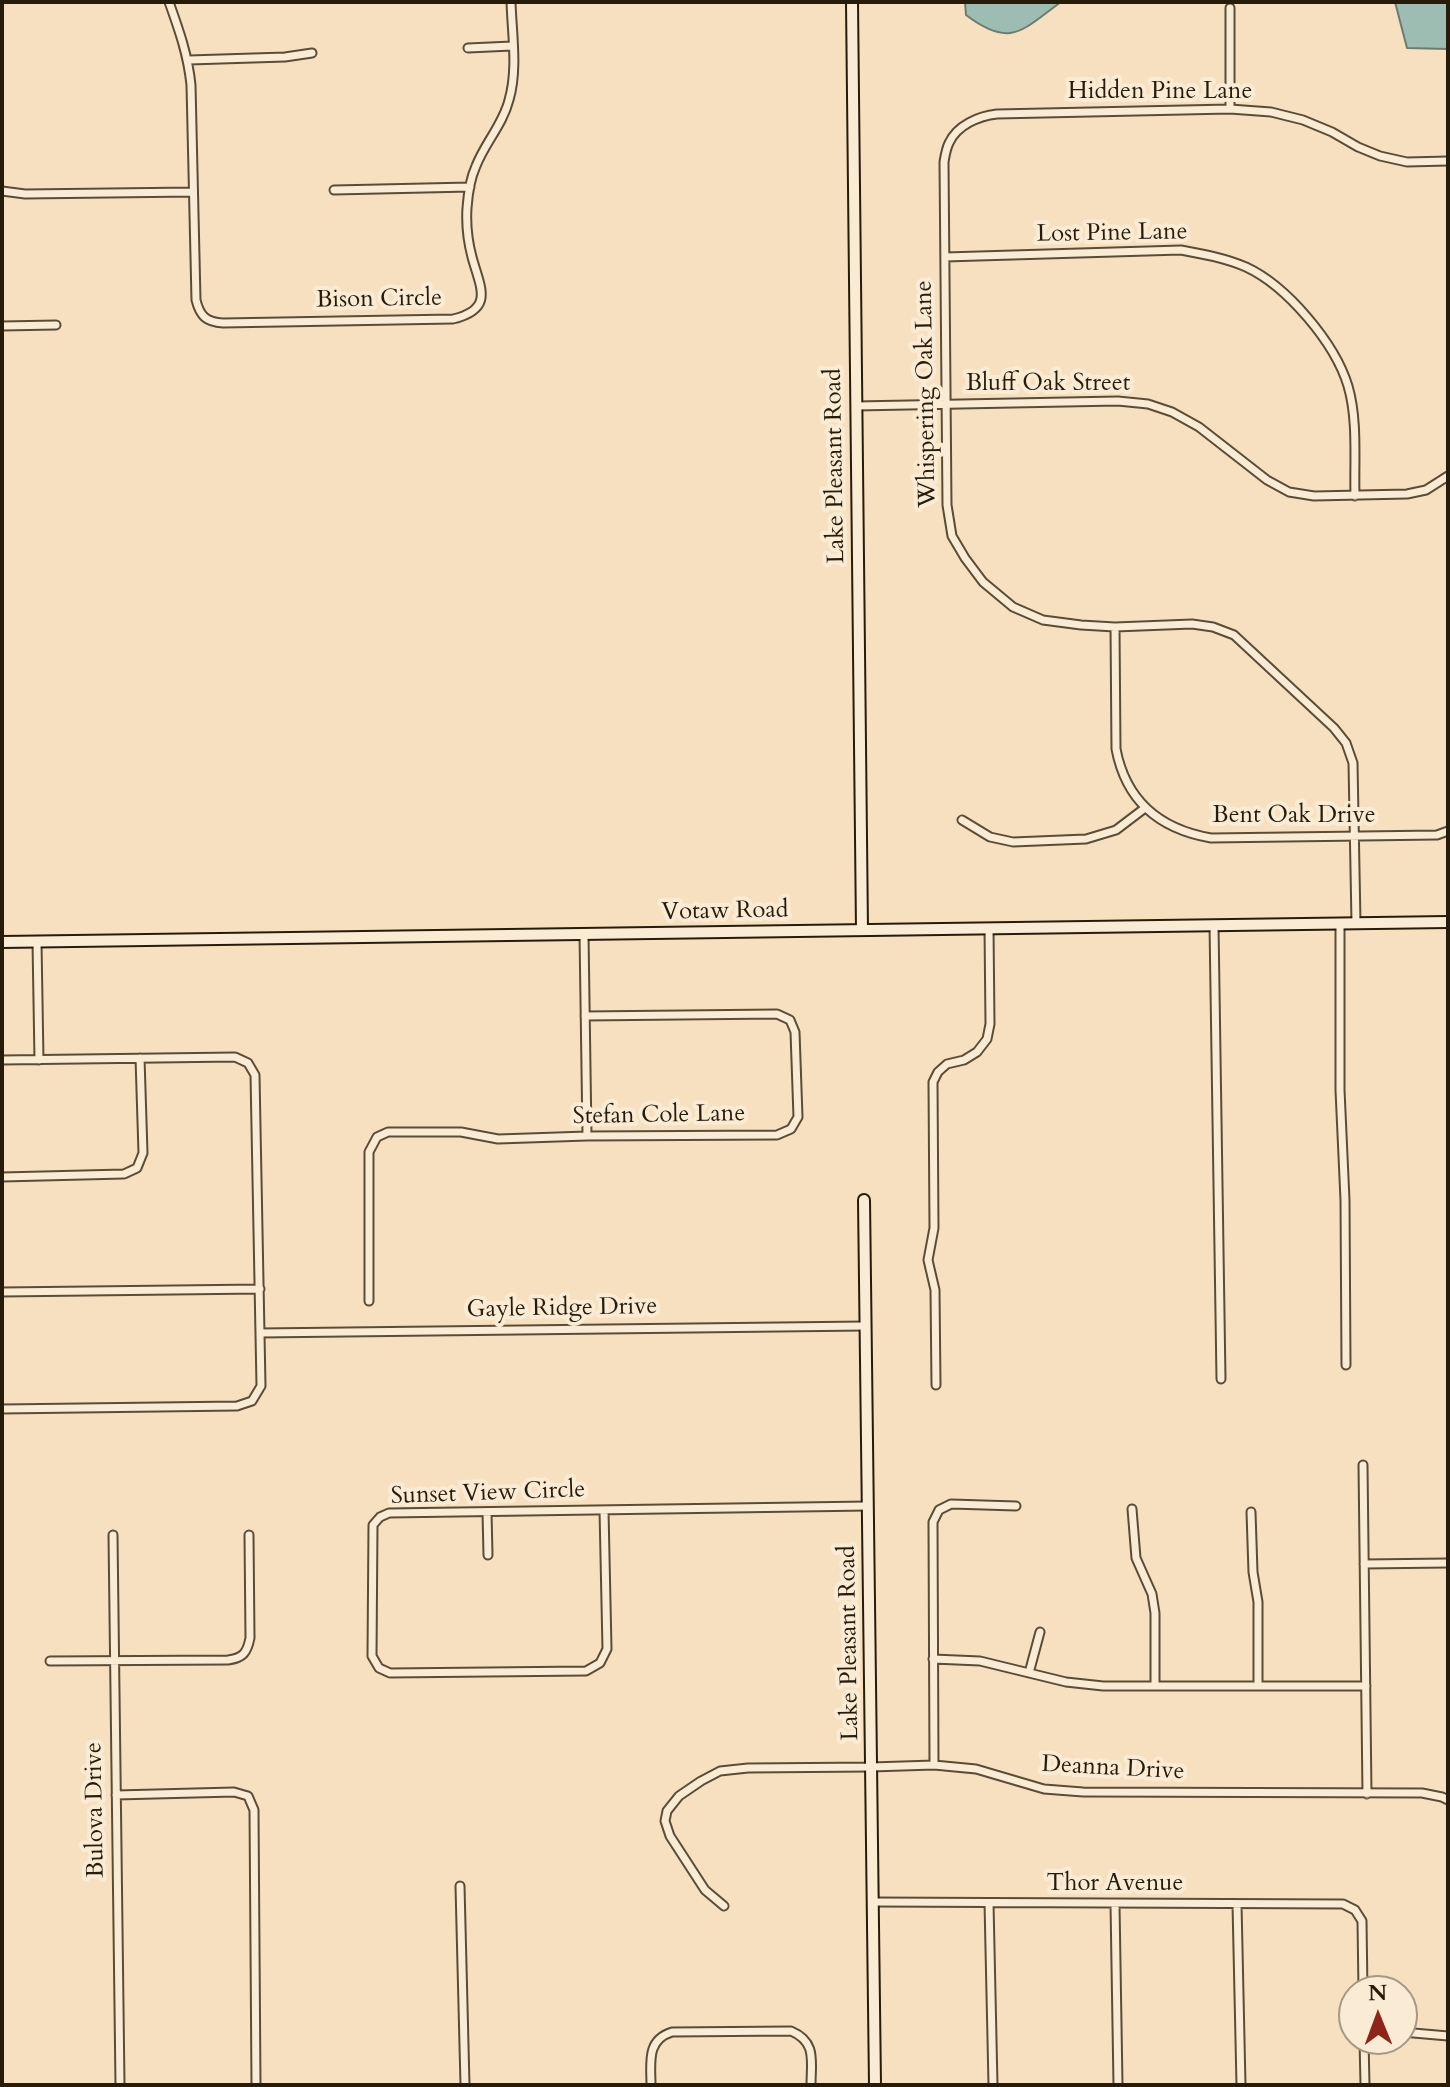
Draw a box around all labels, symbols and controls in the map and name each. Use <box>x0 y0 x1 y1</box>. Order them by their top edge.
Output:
street label: Hidden Pine Lane <box>1068 78 1252 106</box>
street label: Lost Pine Lane <box>1036 218 1188 250</box>
street label: Whispering Oak Lane <box>911 280 943 508</box>
street label: Bison Circle <box>316 285 442 315</box>
street label: Lake Pleasant Road <box>820 368 852 564</box>
street label: Bluff Oak Street <box>966 370 1130 398</box>
street label: Bent Oak Drive <box>1212 802 1376 830</box>
street label: Votaw Road <box>661 896 789 928</box>
street label: Stefan Cole Lane <box>573 1100 745 1132</box>
street label: Gayle Ridge Drive <box>467 1293 657 1325</box>
street label: Sunset View Circle <box>390 1476 586 1512</box>
street label: Lake Pleasant Road <box>834 1545 866 1741</box>
street label: Bulova Drive <box>80 1742 112 1878</box>
street label: Deanna Drive <box>1041 1751 1185 1787</box>
street label: Thor Avenue <box>1047 1870 1183 1898</box>
north arrow <box>1338 1975 1418 2055</box>
text: N <box>1368 1978 1387 2008</box>

